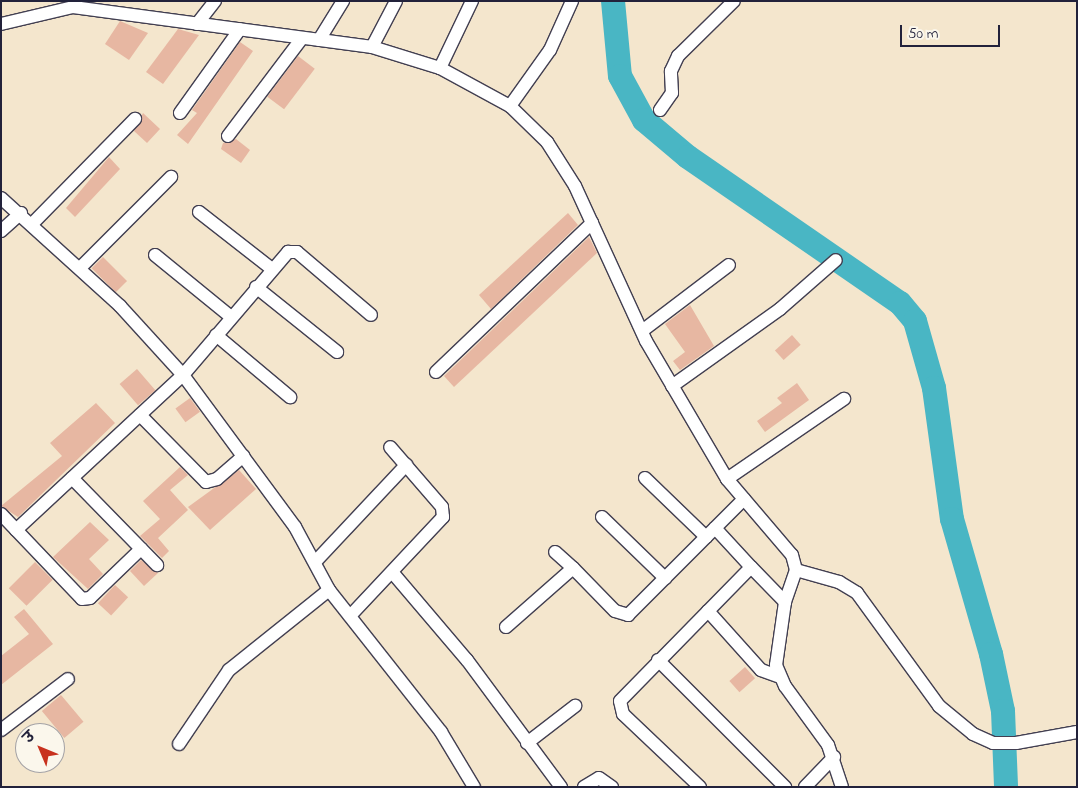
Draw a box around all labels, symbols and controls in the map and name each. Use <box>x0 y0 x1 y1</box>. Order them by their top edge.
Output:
scale bar <box>903 15 1003 47</box>
text: 50 m <box>908 23 938 45</box>
north arrow <box>15 723 65 773</box>
text: उ <box>19 727 40 748</box>

